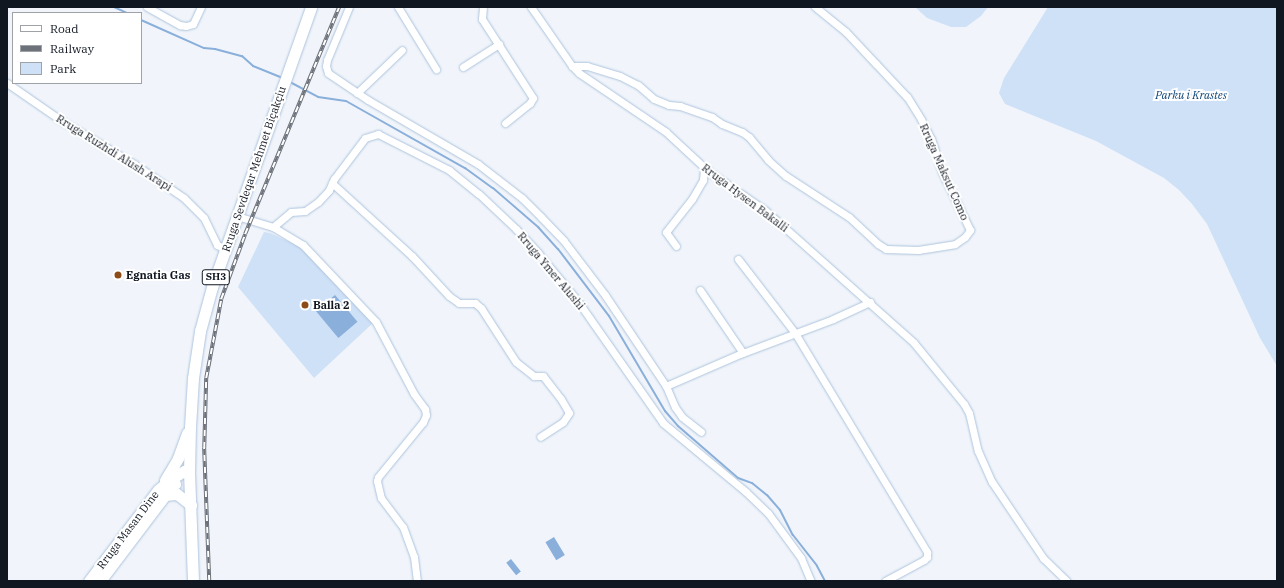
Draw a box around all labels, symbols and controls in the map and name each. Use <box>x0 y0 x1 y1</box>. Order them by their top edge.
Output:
legend <box>12 12 142 84</box>
text: Road <box>50 21 79 36</box>
text: Railway <box>50 41 94 56</box>
text: Park <box>50 61 76 76</box>
street label: Rruga Sevdeqar Mehmet Biçakçiu <box>219 84 289 254</box>
park label: Parku i Krastes <box>1155 88 1227 102</box>
street label: Rruga Ruzhdi Alush Arapi <box>54 112 174 194</box>
street label: Rruga Maksut Como <box>917 122 971 222</box>
street label: Rruga Hysen Bakalli <box>699 161 791 235</box>
street label: Rruga Ymer Alushi <box>515 229 587 313</box>
place label: Egnatia Gas <box>126 268 190 282</box>
road number: SH3 <box>201 269 231 285</box>
marker: Egnatia Gas <box>113 270 123 280</box>
place label: Balla 2 <box>313 298 350 312</box>
marker: Balla 2 <box>300 300 310 310</box>
street label: Rruga Masan Dine <box>94 488 162 572</box>

